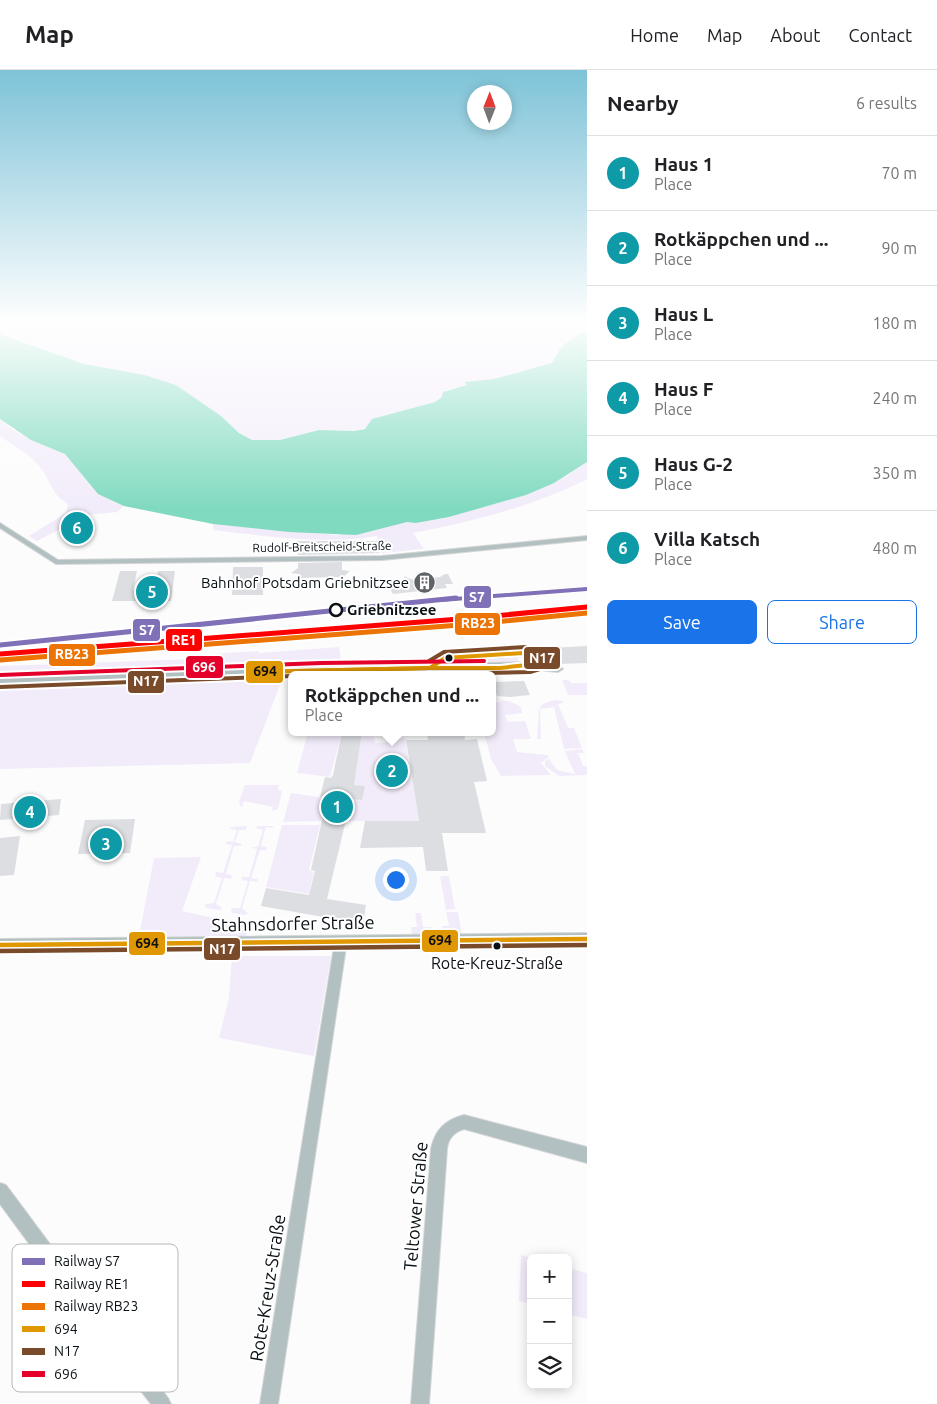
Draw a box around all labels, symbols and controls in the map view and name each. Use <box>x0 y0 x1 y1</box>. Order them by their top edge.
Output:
text: Map <box>25 21 74 48</box>
text: Home <box>630 25 679 45</box>
text: Map <box>707 25 742 45</box>
text: About <box>770 25 820 45</box>
text: Contact <box>848 25 912 45</box>
north arrow <box>467 85 512 130</box>
text: Nearby <box>607 91 678 115</box>
text: 6 results <box>856 94 917 112</box>
text: Haus 1 <box>654 153 713 175</box>
text: 1 <box>618 164 628 182</box>
text: 70 m <box>881 164 917 182</box>
text: Place <box>654 175 692 193</box>
text: Rotkäppchen und ... <box>654 228 828 250</box>
text: 2 <box>618 239 628 257</box>
text: 90 m <box>881 239 917 257</box>
text: Place <box>654 250 692 268</box>
text: Haus L <box>654 303 713 325</box>
text: 3 <box>618 314 628 332</box>
text: 180 m <box>872 314 917 332</box>
text: Place <box>654 325 692 343</box>
text: Haus F <box>654 378 713 400</box>
text: 4 <box>618 389 628 407</box>
text: 240 m <box>872 389 917 407</box>
text: Place <box>654 400 692 418</box>
text: Haus G-2 <box>654 453 733 475</box>
text: 5 <box>618 464 628 482</box>
text: 350 m <box>872 464 917 482</box>
text: Place <box>654 475 692 493</box>
pin: 6 <box>61 509 93 547</box>
text: Villa Katsch <box>654 528 760 550</box>
street label: Rudolf-Breitscheid-Straße <box>252 539 392 554</box>
text: 6 <box>618 539 628 557</box>
text: 480 m <box>872 539 917 557</box>
text: Place <box>654 550 692 568</box>
building icon: Bahnhof Potsdam Griebnitzsee <box>413 571 437 595</box>
pin: 5 <box>136 573 168 611</box>
place label: Bahnhof Potsdam Griebnitzsee <box>201 574 409 591</box>
line badge: S7 <box>463 585 492 609</box>
text: S7 <box>469 589 485 605</box>
button: Save <box>607 600 757 644</box>
button: Share <box>767 600 917 644</box>
place label: Griebnitzsee <box>347 601 436 618</box>
marker: Griebnitzsee <box>329 603 343 617</box>
line badge: RB23 <box>454 612 501 636</box>
text: RB23 <box>461 615 495 631</box>
line badge: S7 <box>132 618 161 642</box>
text: S7 <box>139 622 155 638</box>
line badge: RE1 <box>165 628 203 652</box>
text: RE1 <box>171 632 197 648</box>
line badge: RB23 <box>48 643 96 667</box>
text: RB23 <box>55 646 89 662</box>
line badge: N17 <box>523 646 561 670</box>
text: N17 <box>529 650 555 666</box>
unlabelled marker <box>444 653 454 663</box>
line badge: 696 <box>185 655 224 679</box>
text: 696 <box>192 659 216 675</box>
line badge: 694 <box>245 660 284 684</box>
text: 694 <box>253 663 277 679</box>
line badge: N17 <box>127 670 165 694</box>
popup <box>288 671 496 736</box>
text: N17 <box>133 673 159 689</box>
text: Rotkäppchen und ... <box>305 684 479 706</box>
text: Place <box>305 706 343 724</box>
pin: 2 <box>376 752 408 790</box>
pin: 1 <box>321 788 353 826</box>
pin: 4 <box>14 793 46 831</box>
pin: 3 <box>90 825 122 863</box>
your location <box>383 867 409 893</box>
street label: Stahnsdorfer Straße <box>211 912 375 934</box>
line badge: 694 <box>421 929 459 953</box>
line badge: 694 <box>128 931 166 956</box>
text: 694 <box>428 932 452 948</box>
text: 694 <box>135 935 159 951</box>
line badge: N17 <box>203 937 241 961</box>
text: N17 <box>209 941 235 957</box>
marker: Rote-Kreuz-Straße <box>492 941 502 951</box>
place label: Rote-Kreuz-Straße <box>431 954 563 972</box>
street label: Teltower Straße <box>399 1141 431 1271</box>
street label: Rote-Kreuz-Straße <box>246 1213 289 1363</box>
legend <box>12 1244 178 1392</box>
text: Railway S7 <box>54 1253 120 1269</box>
map controls <box>527 1254 572 1389</box>
button: + <box>527 1254 572 1299</box>
text: Railway RE1 <box>54 1276 129 1292</box>
text: Railway RB23 <box>54 1298 138 1314</box>
button: − <box>527 1299 572 1344</box>
text: 694 <box>54 1321 78 1337</box>
text: N17 <box>54 1343 80 1359</box>
button: layers <box>527 1344 572 1389</box>
text: 696 <box>54 1366 78 1382</box>

